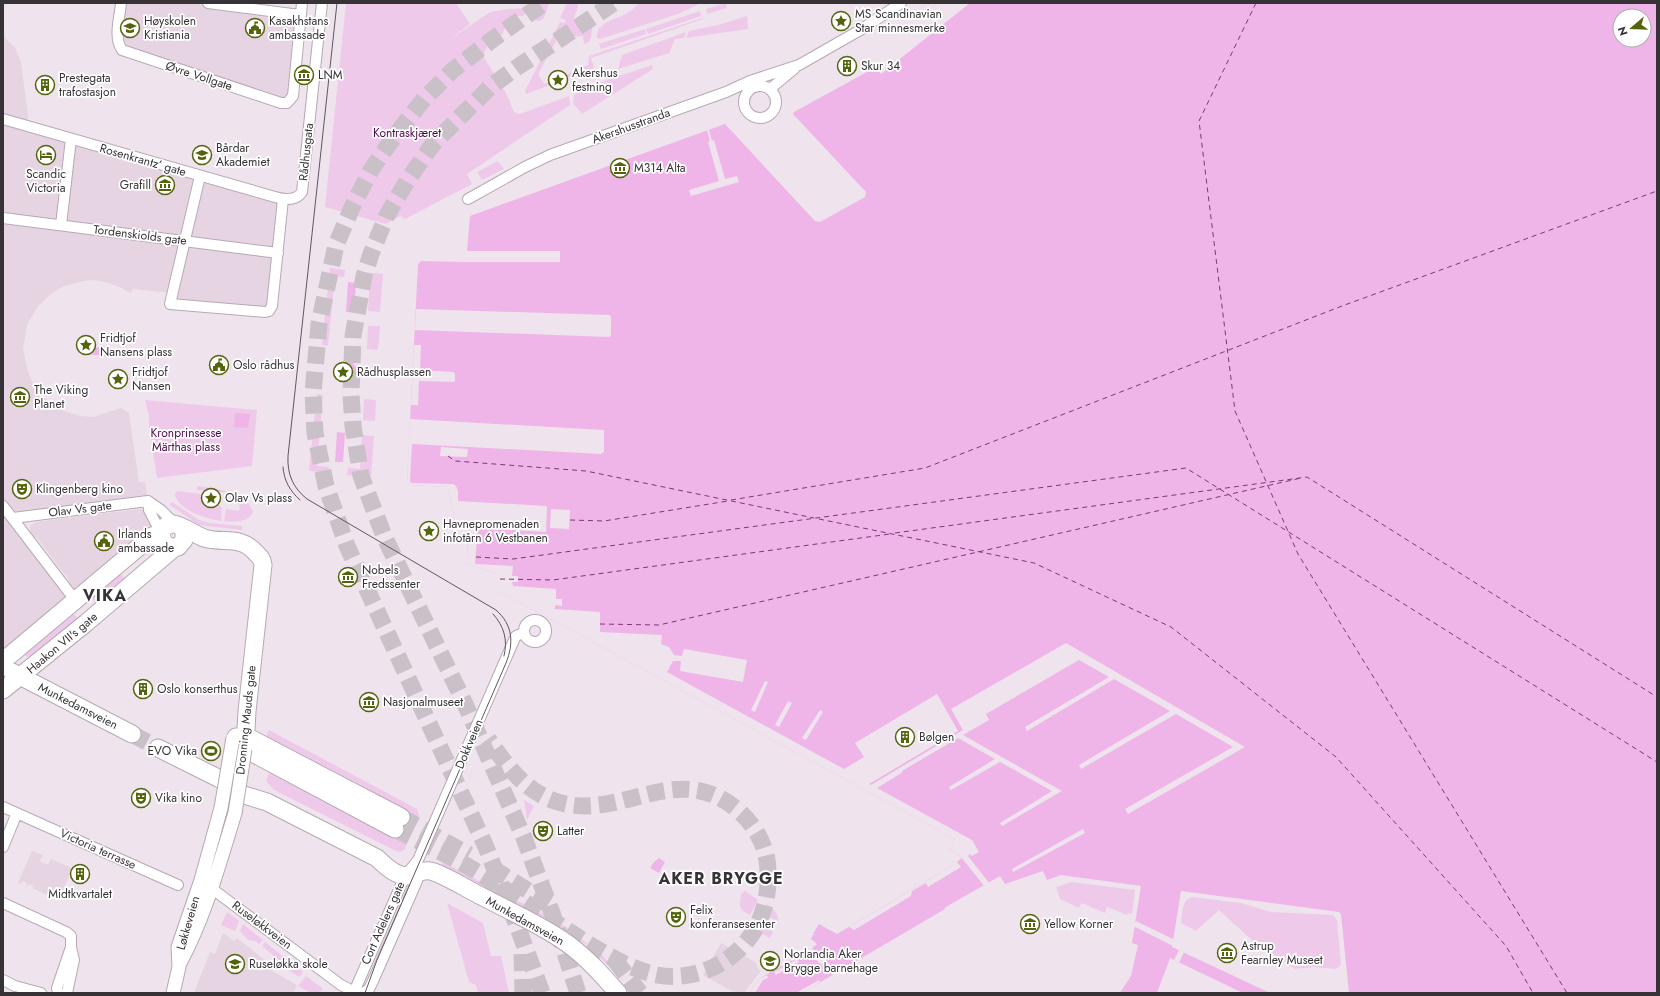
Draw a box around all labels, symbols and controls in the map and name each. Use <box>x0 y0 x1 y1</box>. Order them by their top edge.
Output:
place label: MS Scandinavian Star minnesmerke <box>855 5 945 37</box>
north arrow <box>1612 8 1652 48</box>
place icon: MS Scandinavian Star minnesmerke <box>830 10 852 32</box>
place label: Høyskolen Kristiania <box>144 12 196 44</box>
place label: Kasakhstans ambassade <box>269 12 329 44</box>
school or university icon: Høyskolen Kristiania <box>119 17 141 39</box>
public building icon: Kasakhstans ambassade <box>244 17 266 39</box>
text: N <box>1614 25 1632 38</box>
building icon: Skur 34 <box>836 55 858 77</box>
street label: Øvre Vollgate <box>163 57 235 95</box>
place label: Skur 34 <box>861 57 900 75</box>
museum icon: LNM <box>293 64 315 86</box>
place label: Akershus festning <box>572 64 618 96</box>
place label: LNM <box>318 66 343 84</box>
place label: Prestegata trafostasjon <box>59 69 116 101</box>
place icon: Akershus festning <box>547 69 569 91</box>
building icon: Prestegata trafostasjon <box>34 74 56 96</box>
street label: Akershusstranda <box>589 103 673 148</box>
street label: Rådhusgata <box>294 122 318 182</box>
park label: Kontraskjæret <box>373 124 441 142</box>
street label: Rosenkrantz’ gate <box>98 139 188 181</box>
place label: Bårdar Akademiet <box>216 139 270 171</box>
hotel icon: Scandic Victoria <box>35 144 57 166</box>
school or university icon: Bårdar Akademiet <box>191 144 213 166</box>
museum icon: M314 Alta <box>609 157 631 179</box>
place label: M314 Alta <box>634 159 686 177</box>
place label: Scandic Victoria <box>26 165 66 197</box>
museum icon: Grafill <box>154 174 176 196</box>
place label: Grafill <box>120 176 151 194</box>
street label: Tordenskiolds gate <box>92 220 188 250</box>
place label: Fridtjof Nansens plass <box>100 329 172 361</box>
place icon: Fridtjof Nansens plass <box>75 334 97 356</box>
public building icon: Oslo rådhus <box>208 354 230 376</box>
place label: Oslo rådhus <box>233 356 295 374</box>
place icon: Rådhusplassen <box>332 361 354 383</box>
place label: Fridtjof Nansen <box>132 363 171 395</box>
place label: Rådhusplassen <box>357 363 431 381</box>
place icon: Fridtjof Nansen <box>107 368 129 390</box>
place label: The Viking Planet <box>34 381 88 413</box>
museum icon: The Viking Planet <box>9 386 31 408</box>
park label: Kronprinsesse Märthas plass <box>151 424 221 456</box>
theatre icon: Klingenberg kino <box>11 478 33 500</box>
place label: Klingenberg kino <box>36 480 123 498</box>
place icon: Olav Vs plass <box>200 487 222 509</box>
place label: Olav Vs plass <box>225 489 292 507</box>
street label: Olav Vs gate <box>47 496 113 522</box>
place label: Havnepromenaden infotårn 6 Vestbanen <box>443 515 548 547</box>
place icon: Havnepromenaden infotårn 6 Vestbanen <box>418 520 440 542</box>
place label: Irlands ambassade <box>118 525 174 557</box>
public building icon: Irlands ambassade <box>93 530 115 552</box>
place label: Nobels Fredssenter <box>362 561 421 593</box>
museum icon: Nobels Fredssenter <box>337 566 359 588</box>
district label: VIKA <box>82 584 127 607</box>
street label: Haakon VII's gate <box>23 608 101 678</box>
street label: Dronning Mauds gate <box>231 664 261 776</box>
street label: Munkedamsveien <box>35 678 121 734</box>
building icon: Oslo konserthus <box>132 678 154 700</box>
place label: Oslo konserthus <box>157 680 238 698</box>
museum icon: Nasjonalmuseet <box>358 691 380 713</box>
place label: Nasjonalmuseet <box>383 693 463 711</box>
street label: Dokkveien <box>450 716 488 772</box>
building icon: Bølgen <box>894 726 916 748</box>
place label: Bølgen <box>919 728 954 746</box>
sports icon: EVO Vika <box>200 740 222 762</box>
place label: EVO Vika <box>147 742 197 760</box>
theatre icon: Vika kino <box>130 787 152 809</box>
place label: Vika kino <box>155 789 202 807</box>
theatre icon: Latter <box>532 820 554 842</box>
place label: Latter <box>557 822 585 840</box>
street label: Victoria terrasse <box>57 824 139 874</box>
building icon: Midtkvartalet <box>69 863 91 885</box>
district label: AKER BRYGGE <box>657 867 784 890</box>
street label: Cort Adelers gate <box>357 878 409 968</box>
place label: Midtkvartalet <box>48 885 112 903</box>
street label: Munkedamsveien <box>482 892 568 950</box>
street label: Løkkeveien <box>172 894 204 952</box>
street label: Ruseløkkveien <box>228 896 296 954</box>
place label: Felix konferansesenter <box>690 901 776 933</box>
theatre icon: Felix konferansesenter <box>665 906 687 928</box>
museum icon: Yellow Korner <box>1019 913 1041 935</box>
place label: Yellow Korner <box>1044 915 1114 933</box>
place label: Astrup Fearnley Museet <box>1241 937 1323 969</box>
museum icon: Astrup Fearnley Museet <box>1216 942 1238 964</box>
place label: Norlandia Aker Brygge barnehage <box>784 945 878 977</box>
school or university icon: Norlandia Aker Brygge barnehage <box>759 950 781 972</box>
school or university icon: Ruseløkka skole <box>224 953 246 975</box>
place label: Ruseløkka skole <box>249 955 328 973</box>

